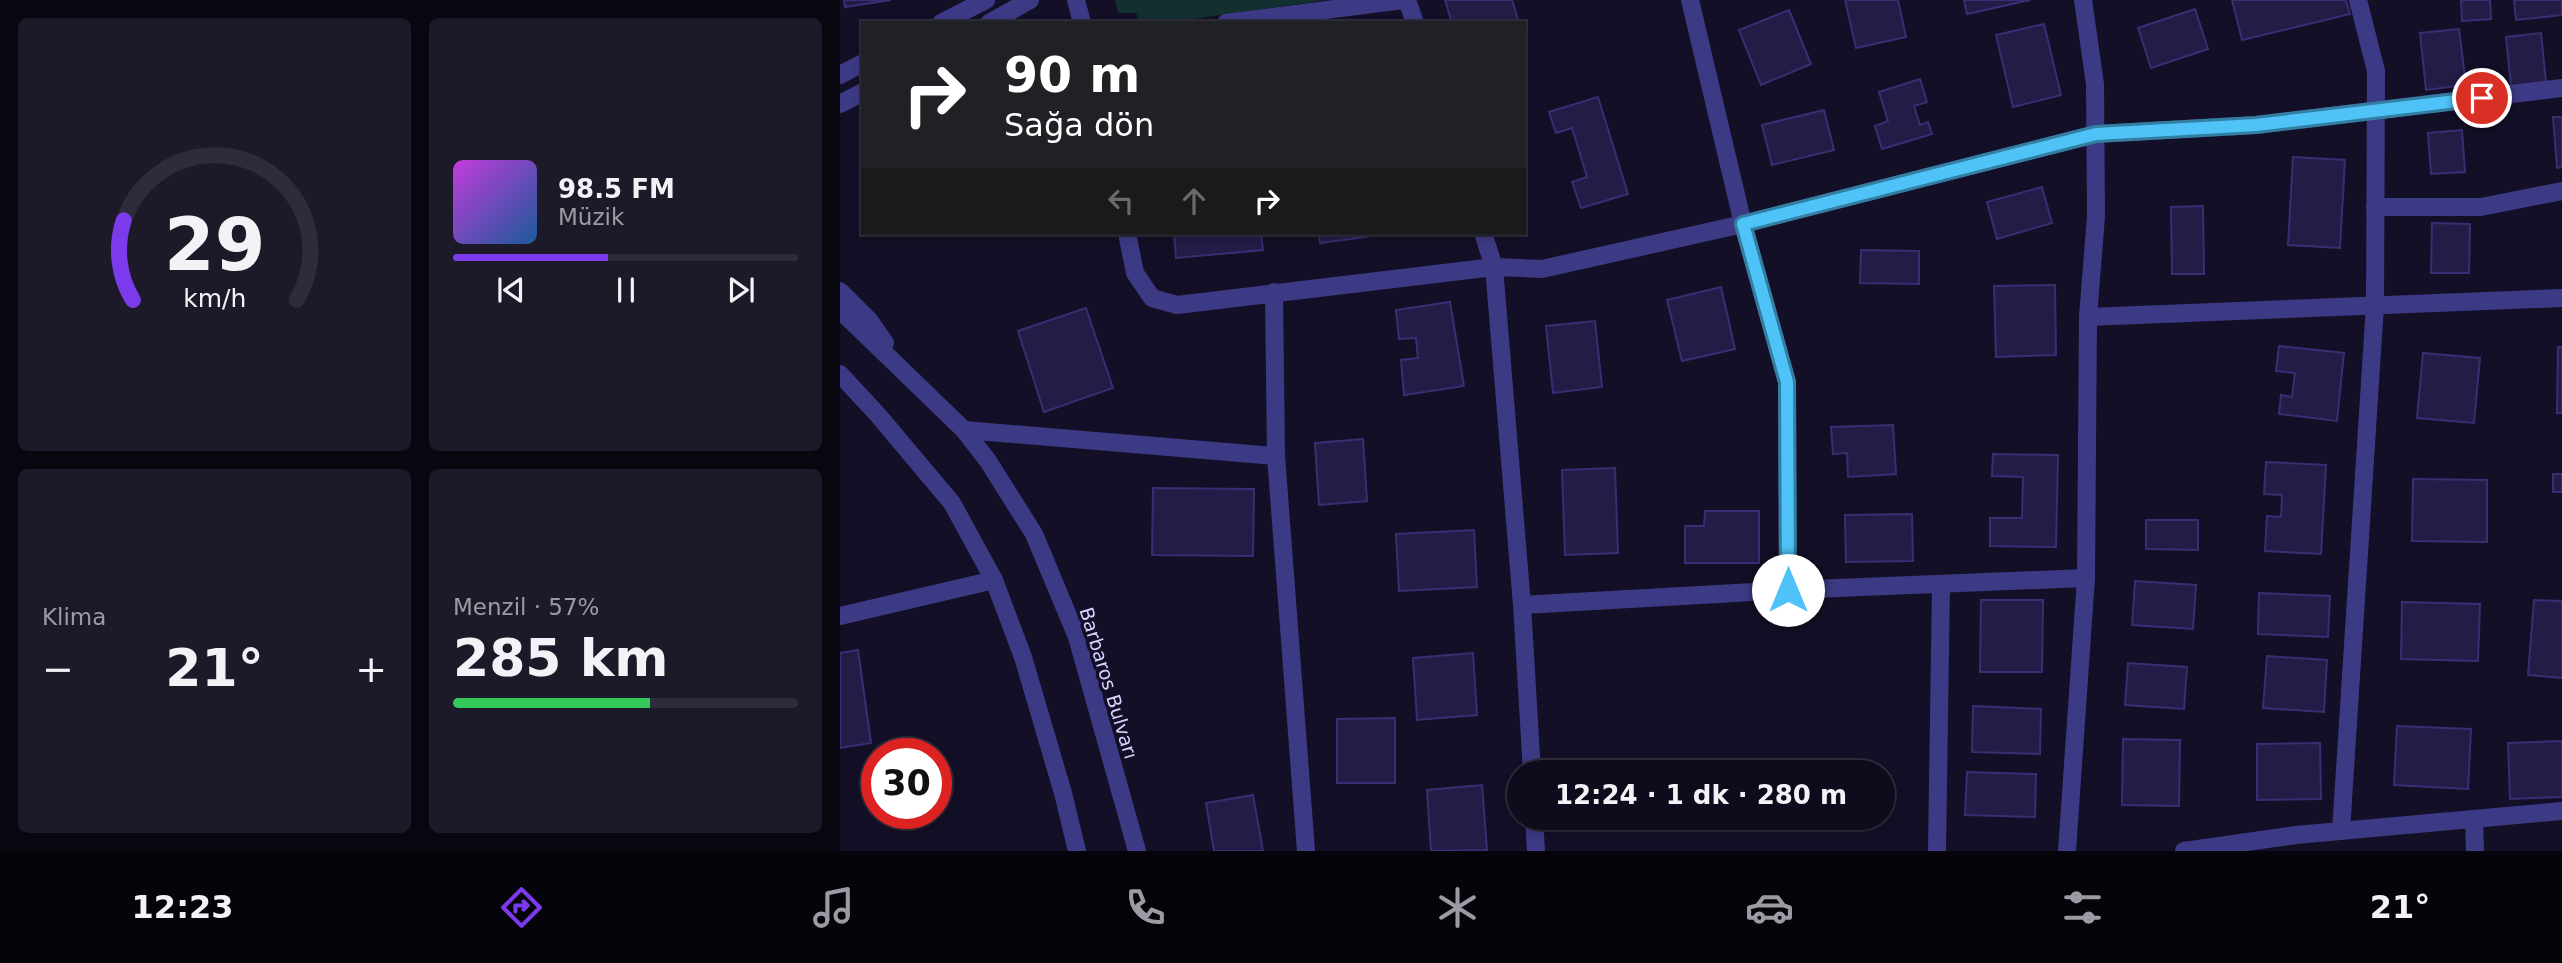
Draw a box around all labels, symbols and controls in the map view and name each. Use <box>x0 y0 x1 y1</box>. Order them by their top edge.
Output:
text: 90 m <box>1004 47 1140 104</box>
icon: right <box>889 49 980 140</box>
pin <box>2452 68 2512 128</box>
icon: arrive <box>2463 79 2501 117</box>
text: Sağa dön <box>1004 106 1154 144</box>
text: 98.5 FM <box>558 174 675 204</box>
icon: left <box>1102 182 1140 220</box>
icon: ahead <box>1175 182 1213 220</box>
icon: right <box>1248 182 1286 220</box>
text: 29 <box>164 203 265 288</box>
text: Müzik <box>558 204 624 230</box>
icon: previous <box>492 271 530 309</box>
icon: pause <box>607 271 645 309</box>
icon: next <box>722 271 760 309</box>
text: km/h <box>183 284 246 313</box>
position arrow <box>1751 553 1825 627</box>
text: Menzil · 57% <box>453 594 599 620</box>
text: Klima <box>42 604 106 630</box>
street label: Barbaros Bulvarı <box>1075 604 1143 762</box>
text: 285 km <box>453 628 668 688</box>
text: 21° <box>165 638 264 698</box>
text: − <box>42 647 74 691</box>
text: + <box>355 647 387 691</box>
speed limit sign: 30 <box>861 738 952 829</box>
text: 12:24 · 1 dk · 280 m <box>1555 780 1847 810</box>
icon: directions <box>497 883 546 932</box>
icon: music <box>809 883 858 932</box>
icon: phone <box>1121 883 1170 932</box>
icon: climate <box>1433 883 1482 932</box>
icon: car <box>1745 883 1794 932</box>
icon: filters <box>2058 883 2107 932</box>
text: 12:23 <box>132 888 233 926</box>
text: 21° <box>2370 888 2430 926</box>

